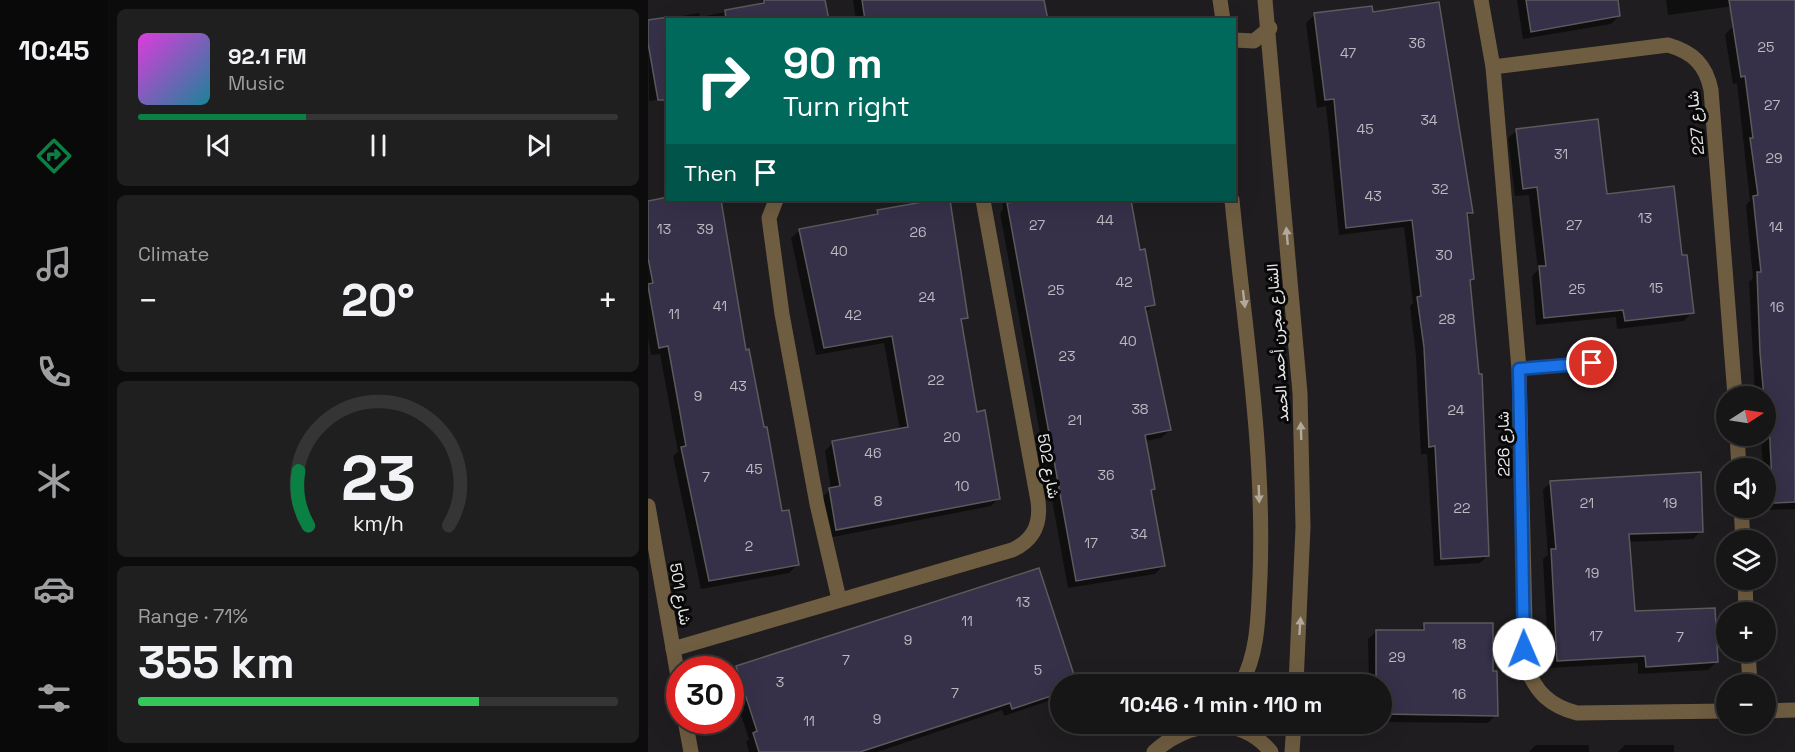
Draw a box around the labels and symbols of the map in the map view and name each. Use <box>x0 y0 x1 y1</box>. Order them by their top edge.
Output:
house number: 36 <box>1408 34 1426 52</box>
house number: 25 <box>1758 38 1774 56</box>
house number: 47 <box>1340 44 1356 62</box>
street label: شارع 227 <box>1682 90 1710 156</box>
house number: 27 <box>1764 96 1780 114</box>
house number: 34 <box>1420 111 1438 129</box>
house number: 45 <box>1356 120 1374 138</box>
house number: 31 <box>1554 145 1568 163</box>
house number: 29 <box>1766 149 1782 167</box>
house number: 32 <box>1432 180 1448 198</box>
house number: 43 <box>1364 187 1382 205</box>
house number: 13 <box>1638 209 1652 227</box>
house number: 44 <box>1096 211 1114 229</box>
house number: 27 <box>1029 216 1045 234</box>
house number: 27 <box>1566 216 1582 234</box>
house number: 14 <box>1769 218 1784 236</box>
house number: 13 <box>657 220 671 238</box>
house number: 39 <box>696 220 714 238</box>
house number: 26 <box>909 223 927 241</box>
one-way arrow <box>1282 227 1292 246</box>
house number: 40 <box>830 242 848 260</box>
house number: 30 <box>1435 246 1453 264</box>
street label: الشارع مجرن أحمد الحمد <box>1261 263 1295 423</box>
house number: 42 <box>1115 273 1133 291</box>
house number: 15 <box>1649 279 1663 297</box>
house number: 25 <box>1569 280 1585 298</box>
house number: 25 <box>1048 281 1064 299</box>
house number: 24 <box>919 288 936 306</box>
one-way arrow <box>1239 290 1249 309</box>
house number: 41 <box>713 297 727 315</box>
house number: 16 <box>1770 298 1784 316</box>
house number: 11 <box>668 305 680 323</box>
house number: 42 <box>844 306 862 324</box>
house number: 28 <box>1438 310 1456 328</box>
house number: 40 <box>1119 332 1137 350</box>
pin <box>1566 337 1617 388</box>
house number: 23 <box>1059 347 1075 365</box>
house number: 22 <box>928 371 944 389</box>
house number: 43 <box>729 377 747 395</box>
north arrow <box>1716 386 1776 446</box>
house number: 9 <box>694 387 702 405</box>
house number: 38 <box>1131 400 1149 418</box>
house number: 24 <box>1448 401 1465 419</box>
house number: 21 <box>1068 411 1082 429</box>
street label: شارع 226 <box>1492 411 1516 477</box>
one-way arrow <box>1297 421 1306 440</box>
house number: 20 <box>943 428 961 446</box>
street label: شارع 502 <box>1031 432 1065 500</box>
house number: 46 <box>864 444 882 462</box>
house number: 45 <box>745 460 763 478</box>
house number: 36 <box>1097 466 1115 484</box>
house number: 7 <box>702 468 710 486</box>
house number: 10 <box>955 477 969 495</box>
one-way arrow <box>1255 484 1264 503</box>
house number: 8 <box>874 492 883 510</box>
house number: 21 <box>1580 494 1594 512</box>
house number: 19 <box>1663 494 1677 512</box>
house number: 22 <box>1454 499 1470 517</box>
house number: 34 <box>1130 525 1148 543</box>
house number: 17 <box>1084 534 1098 552</box>
house number: 2 <box>745 537 753 555</box>
street label: شارع 501 <box>664 561 696 627</box>
house number: 19 <box>1585 564 1599 582</box>
house number: 13 <box>1016 593 1030 611</box>
house number: 11 <box>961 612 973 630</box>
one-way arrow <box>1296 616 1305 635</box>
position arrow <box>1492 617 1556 681</box>
house number: 17 <box>1589 627 1603 645</box>
house number: 7 <box>1676 628 1684 646</box>
house number: 9 <box>904 631 912 649</box>
house number: 18 <box>1452 635 1467 653</box>
house number: 29 <box>1389 648 1405 666</box>
house number: 7 <box>842 651 850 669</box>
speed limit sign: 30 <box>666 656 744 734</box>
house number: 5 <box>1034 661 1042 679</box>
house number: 3 <box>776 673 784 691</box>
house number: 7 <box>951 684 959 702</box>
house number: 16 <box>1452 685 1466 703</box>
house number: 9 <box>873 710 881 728</box>
house number: 11 <box>803 712 815 730</box>

